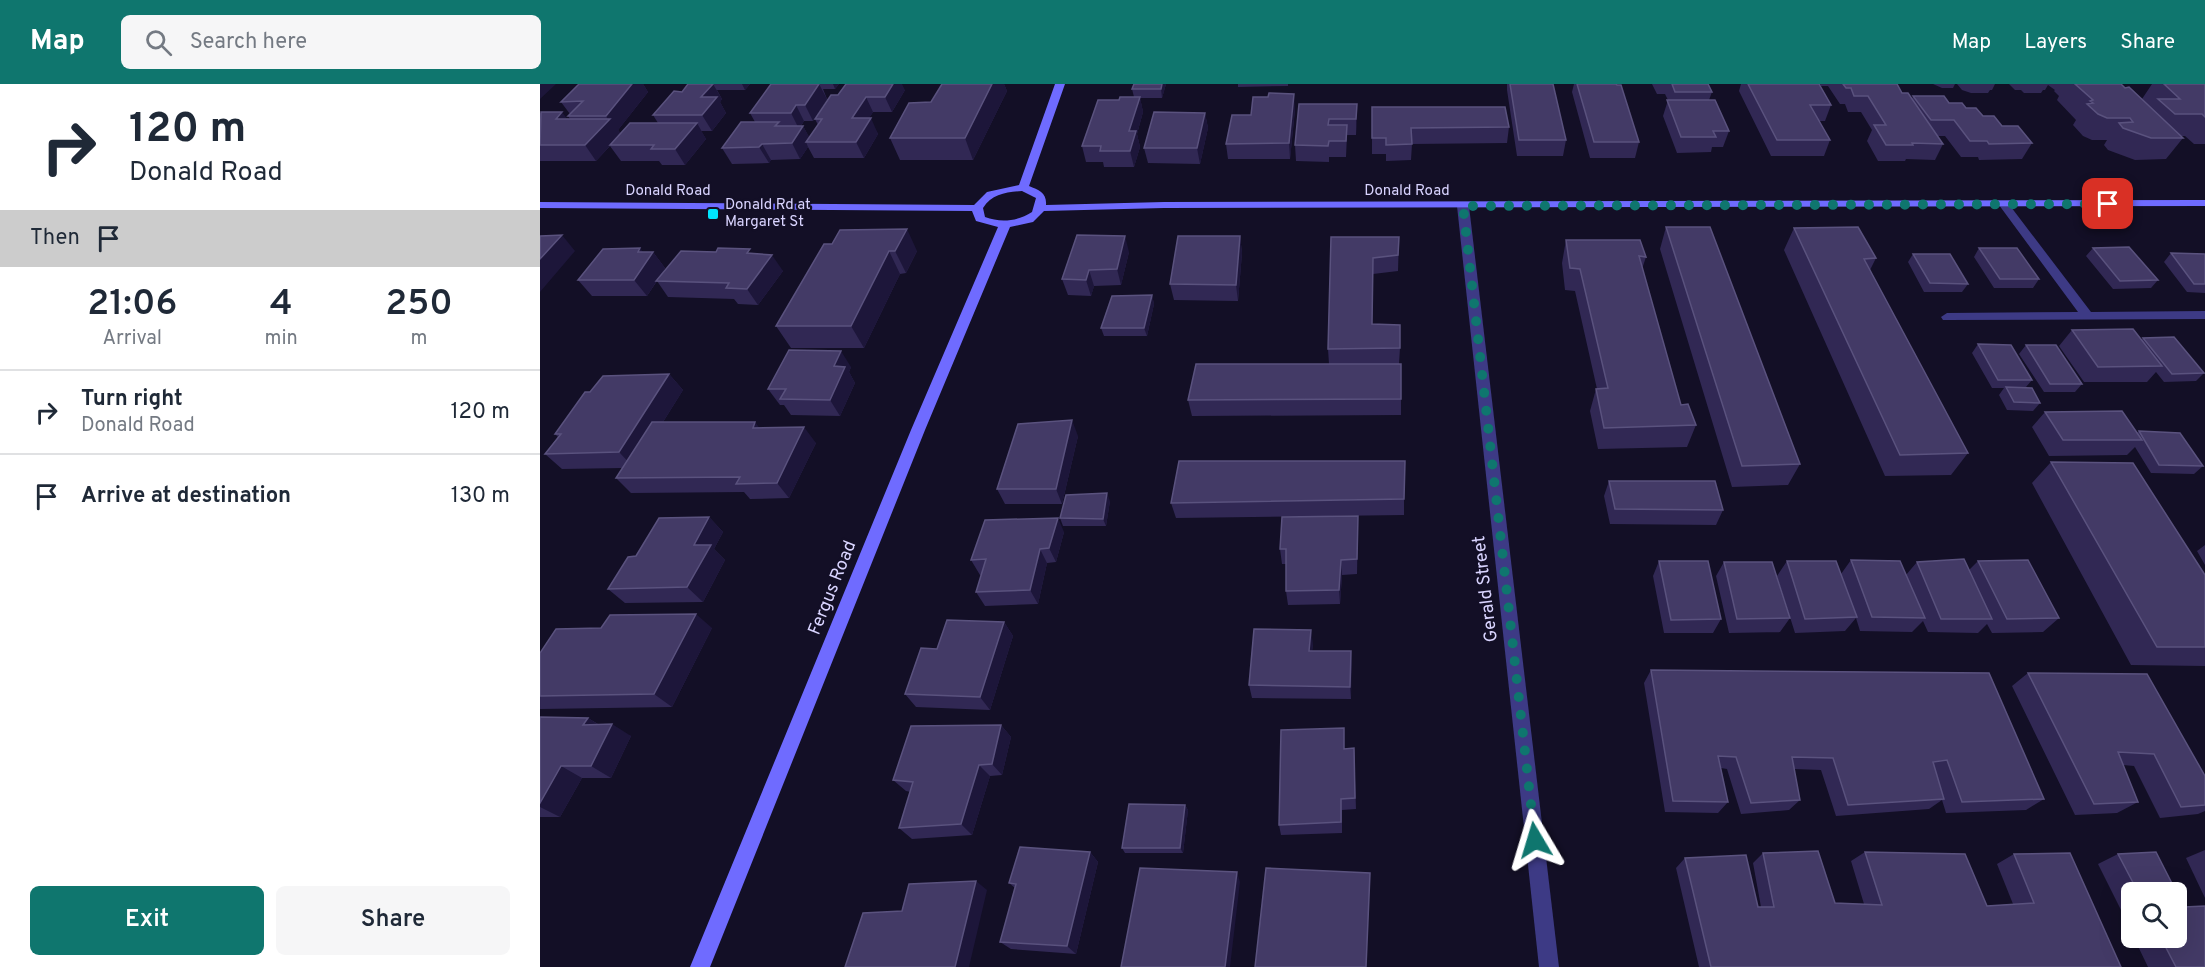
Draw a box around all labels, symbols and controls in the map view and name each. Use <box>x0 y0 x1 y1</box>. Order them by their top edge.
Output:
search box <box>121 15 541 69</box>
text: Map <box>30 24 85 60</box>
icon: search <box>142 26 175 59</box>
text: Search here <box>190 29 307 56</box>
text: Map <box>1952 29 1991 56</box>
text: Layers <box>2024 29 2087 56</box>
text: Share <box>2120 29 2175 56</box>
text: 120 m <box>129 104 246 157</box>
icon: right <box>30 108 108 186</box>
text: Donald Road <box>129 156 283 190</box>
pin <box>2082 178 2133 229</box>
street label: Donald Road <box>625 182 711 201</box>
street label: Donald Road <box>1364 182 1450 201</box>
icon: arrive <box>2091 187 2124 220</box>
place label: Donald Rd at Margaret St <box>725 196 811 232</box>
marker: Donald Rd at Margaret St <box>706 207 720 221</box>
icon: arrive <box>92 222 125 255</box>
text: Then <box>30 225 80 252</box>
text: 21:06 <box>87 282 177 328</box>
text: 4 <box>270 282 293 328</box>
text: 250 <box>385 282 453 328</box>
text: Arrival <box>102 326 162 352</box>
text: min <box>265 326 298 352</box>
text: m <box>410 326 427 352</box>
text: Turn right <box>81 386 183 413</box>
icon: right <box>30 396 63 429</box>
text: 120 m <box>450 399 510 426</box>
text: Donald Road <box>81 413 195 439</box>
icon: arrive <box>30 480 63 513</box>
text: Arrive at destination <box>81 483 291 510</box>
text: 130 m <box>451 483 510 510</box>
street label: Gerald Street <box>1468 535 1504 643</box>
street label: Fergus Road <box>804 537 862 639</box>
position arrow <box>1503 808 1567 872</box>
map controls <box>2121 882 2187 948</box>
button: search <box>2121 882 2187 948</box>
button: Exit <box>30 886 264 955</box>
button: Share <box>276 886 510 955</box>

